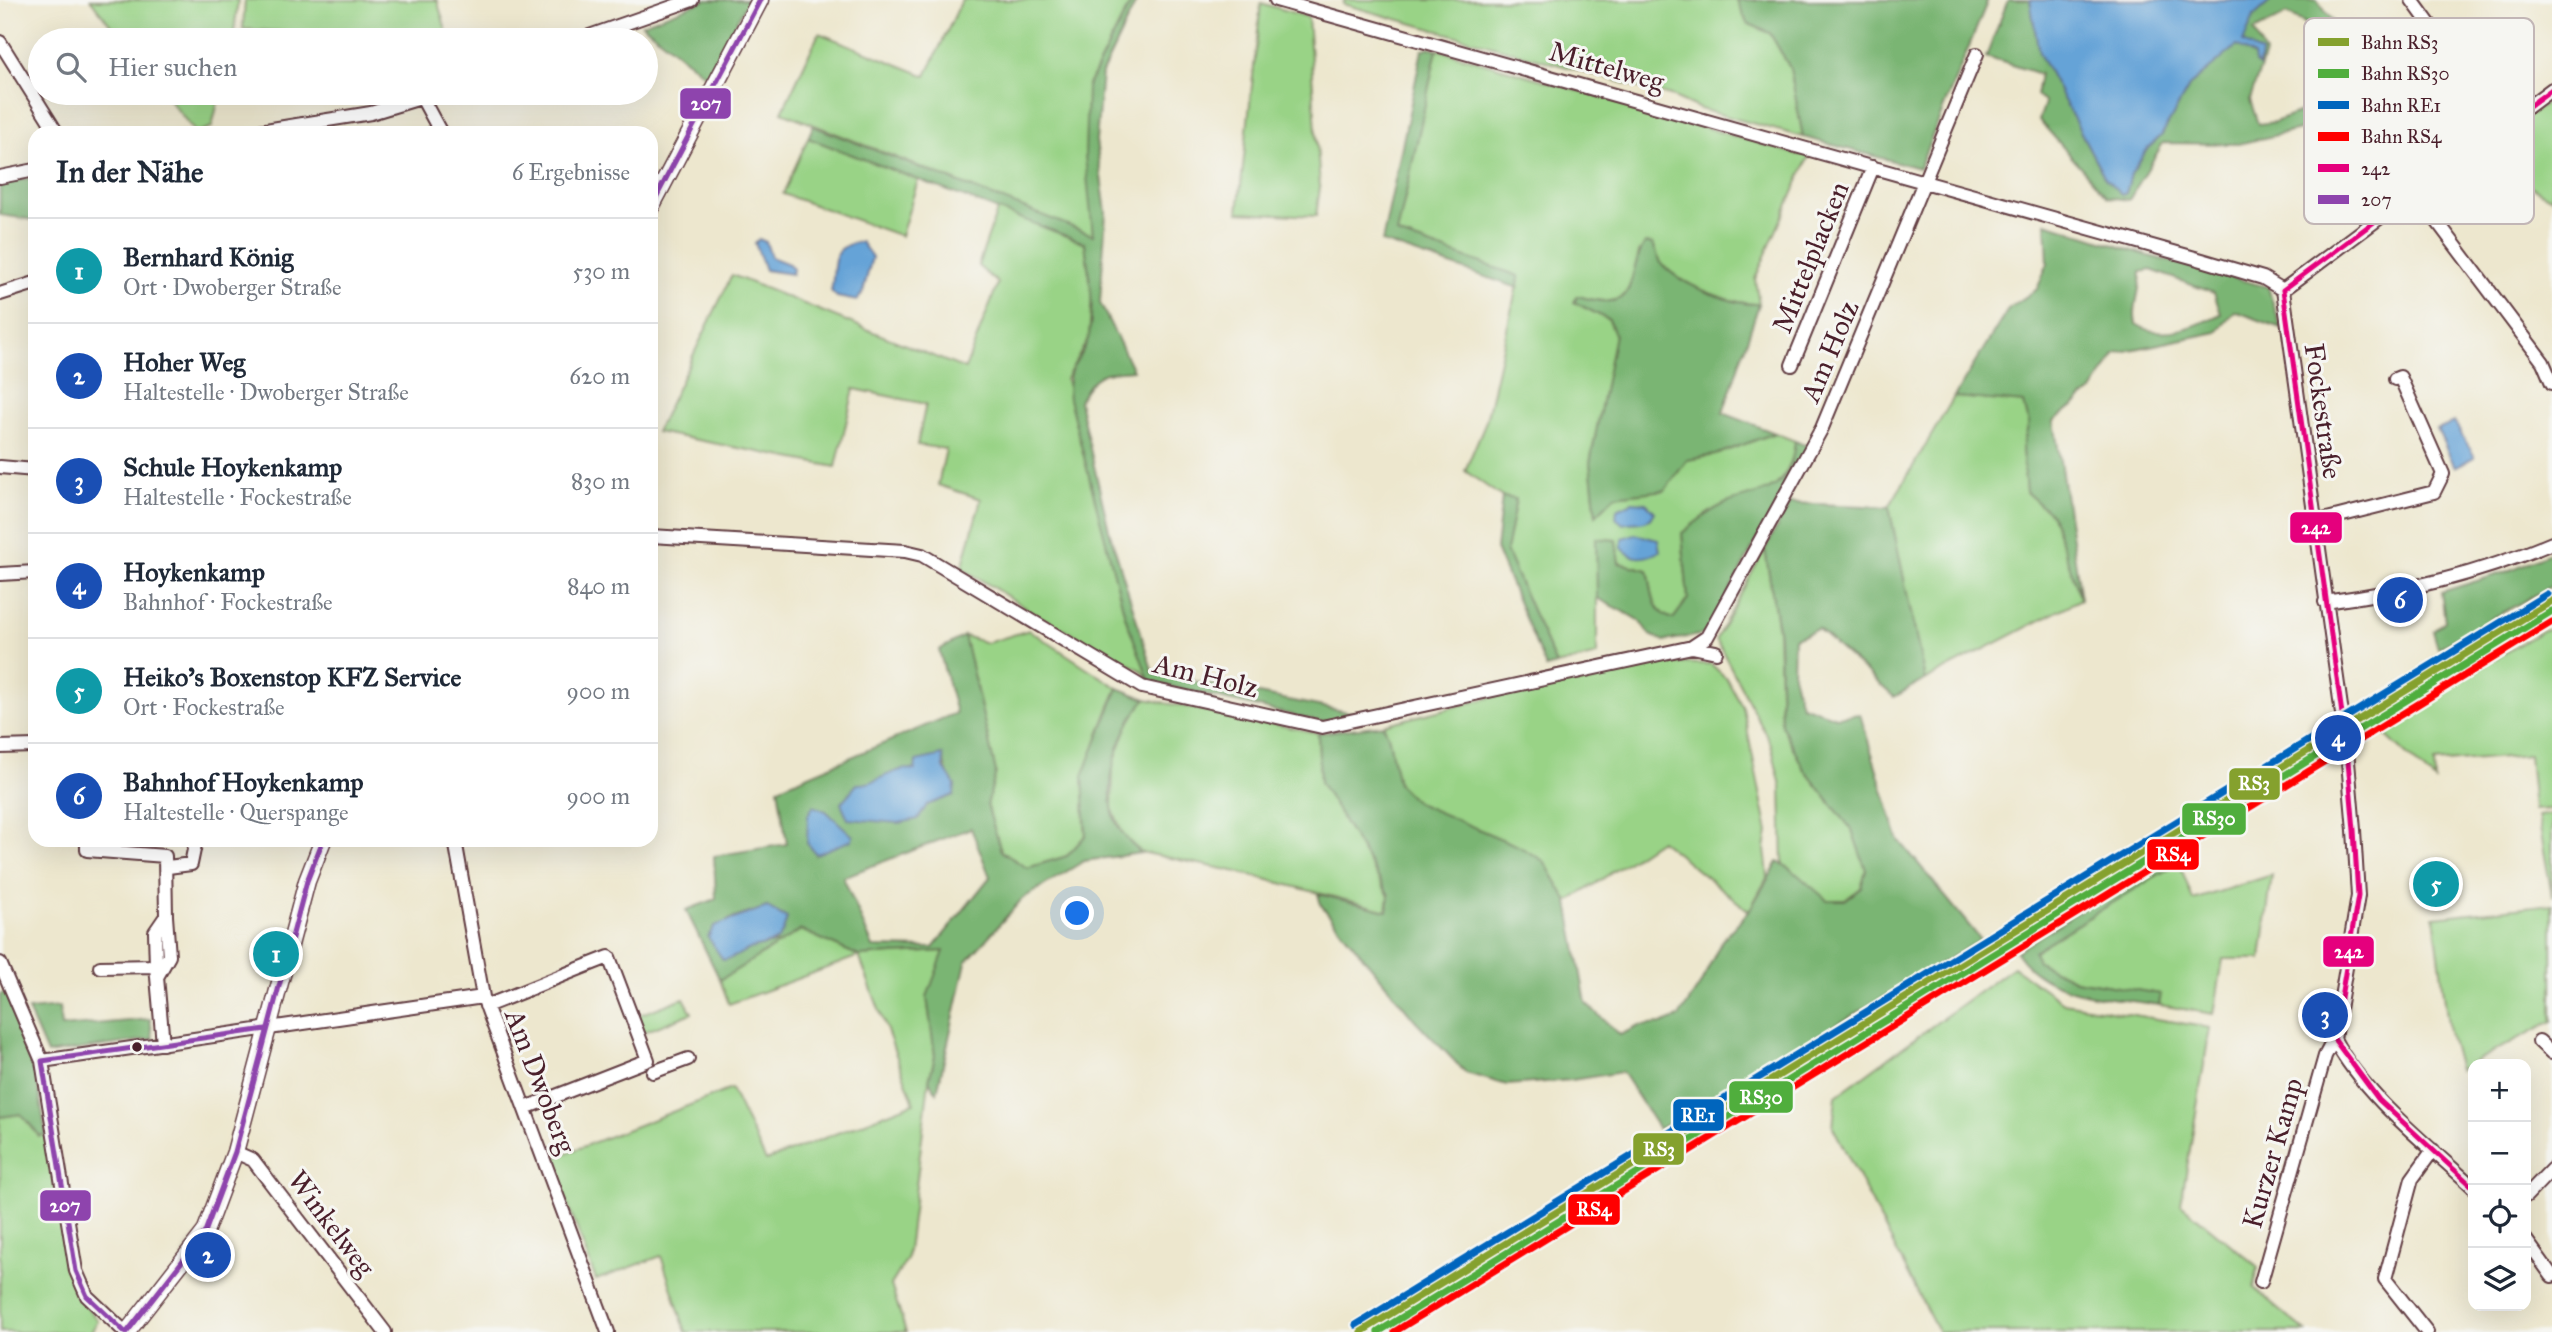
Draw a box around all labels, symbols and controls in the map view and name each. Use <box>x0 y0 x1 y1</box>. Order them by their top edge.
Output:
legend <box>2304 18 2534 224</box>
search box <box>28 28 658 105</box>
text: Bahn RS3 <box>2361 31 2438 54</box>
street label: Mittelweg <box>1545 33 1669 100</box>
icon: search <box>52 48 90 86</box>
text: Hier suchen <box>108 51 237 83</box>
text: Bahn RS30 <box>2361 62 2449 85</box>
line badge: 207 <box>679 87 732 120</box>
text: 207 <box>691 92 721 115</box>
text: Bahn RE1 <box>2361 94 2441 117</box>
text: Bahn RS4 <box>2361 125 2442 148</box>
text: In der Nähe <box>56 154 204 190</box>
text: 242 <box>2361 157 2391 180</box>
text: 6 Ergebnisse <box>512 158 630 186</box>
street label: Mittelplacken <box>1764 176 1857 338</box>
text: 207 <box>2361 188 2392 211</box>
text: Bernhard König <box>123 241 293 273</box>
text: 1 <box>74 257 84 285</box>
text: 530 m <box>572 257 630 285</box>
text: Ort · Dwoberger Straße <box>123 273 342 301</box>
street label: Am Holz <box>1792 295 1866 408</box>
street label: Fockestraße <box>2297 341 2350 481</box>
text: Hoher Weg <box>123 346 245 378</box>
text: 2 <box>73 362 85 390</box>
text: 620 m <box>569 362 630 390</box>
text: Haltestelle · Dwoberger Straße <box>123 378 409 406</box>
text: Schule Hoykenkamp <box>123 451 342 483</box>
text: 3 <box>74 467 84 495</box>
text: 830 m <box>571 467 630 495</box>
text: Haltestelle · Fockestraße <box>123 483 352 511</box>
line badge: 242 <box>2289 511 2343 544</box>
text: 242 <box>2301 516 2331 540</box>
text: Hoykenkamp <box>123 556 265 588</box>
text: 4 <box>73 572 85 600</box>
text: 840 m <box>567 572 630 600</box>
pin: 6 <box>2377 574 2423 626</box>
text: Bahnhof · Fockestraße <box>123 588 333 616</box>
street label: Am Holz <box>1149 645 1262 705</box>
text: Heiko's Boxenstop KFZ Service <box>123 661 461 693</box>
text: 5 <box>74 677 84 705</box>
text: 900 m <box>567 677 630 705</box>
text: Ort · Fockestraße <box>123 693 285 721</box>
pin: 4 <box>2315 712 2361 764</box>
text: Bahnhof Hoykenkamp <box>123 766 364 798</box>
line badge: RS3 <box>2228 767 2281 801</box>
text: RS3 <box>2238 772 2270 796</box>
text: 6 <box>73 782 85 810</box>
text: 900 m <box>567 782 630 810</box>
text: Haltestelle · Querspange <box>123 798 349 826</box>
line badge: RS30 <box>2181 802 2247 836</box>
text: RS30 <box>2193 807 2235 831</box>
line badge: RS4 <box>2146 838 2200 871</box>
text: RS4 <box>2156 843 2192 867</box>
pin: 5 <box>2413 858 2459 910</box>
your location <box>1060 896 1094 930</box>
pin: 1 <box>253 928 299 980</box>
line badge: 242 <box>2322 935 2375 968</box>
text: 242 <box>2334 940 2364 964</box>
pin: 3 <box>2302 989 2348 1041</box>
street label: Am Dwoberg <box>497 1003 584 1159</box>
unlabelled marker <box>130 1040 144 1054</box>
map controls <box>2468 1059 2531 1311</box>
button: + <box>2468 1059 2531 1122</box>
street label: Kurzer Kamp <box>2234 1074 2311 1233</box>
line badge: RS30 <box>1728 1080 1794 1114</box>
text: RS30 <box>1740 1086 1782 1110</box>
line badge: RE1 <box>1672 1098 1725 1132</box>
text: RE1 <box>1681 1104 1716 1127</box>
button: − <box>2468 1122 2531 1185</box>
line badge: RS3 <box>1632 1132 1685 1166</box>
text: RS3 <box>1643 1138 1675 1162</box>
street label: Winkelweg <box>280 1163 383 1284</box>
button: locate <box>2468 1185 2531 1248</box>
line badge: 207 <box>39 1189 92 1222</box>
line badge: RS4 <box>1567 1193 1621 1226</box>
text: 207 <box>50 1194 80 1217</box>
text: RS4 <box>1577 1198 1613 1222</box>
pin: 2 <box>185 1229 231 1281</box>
button: layers <box>2468 1248 2531 1311</box>

